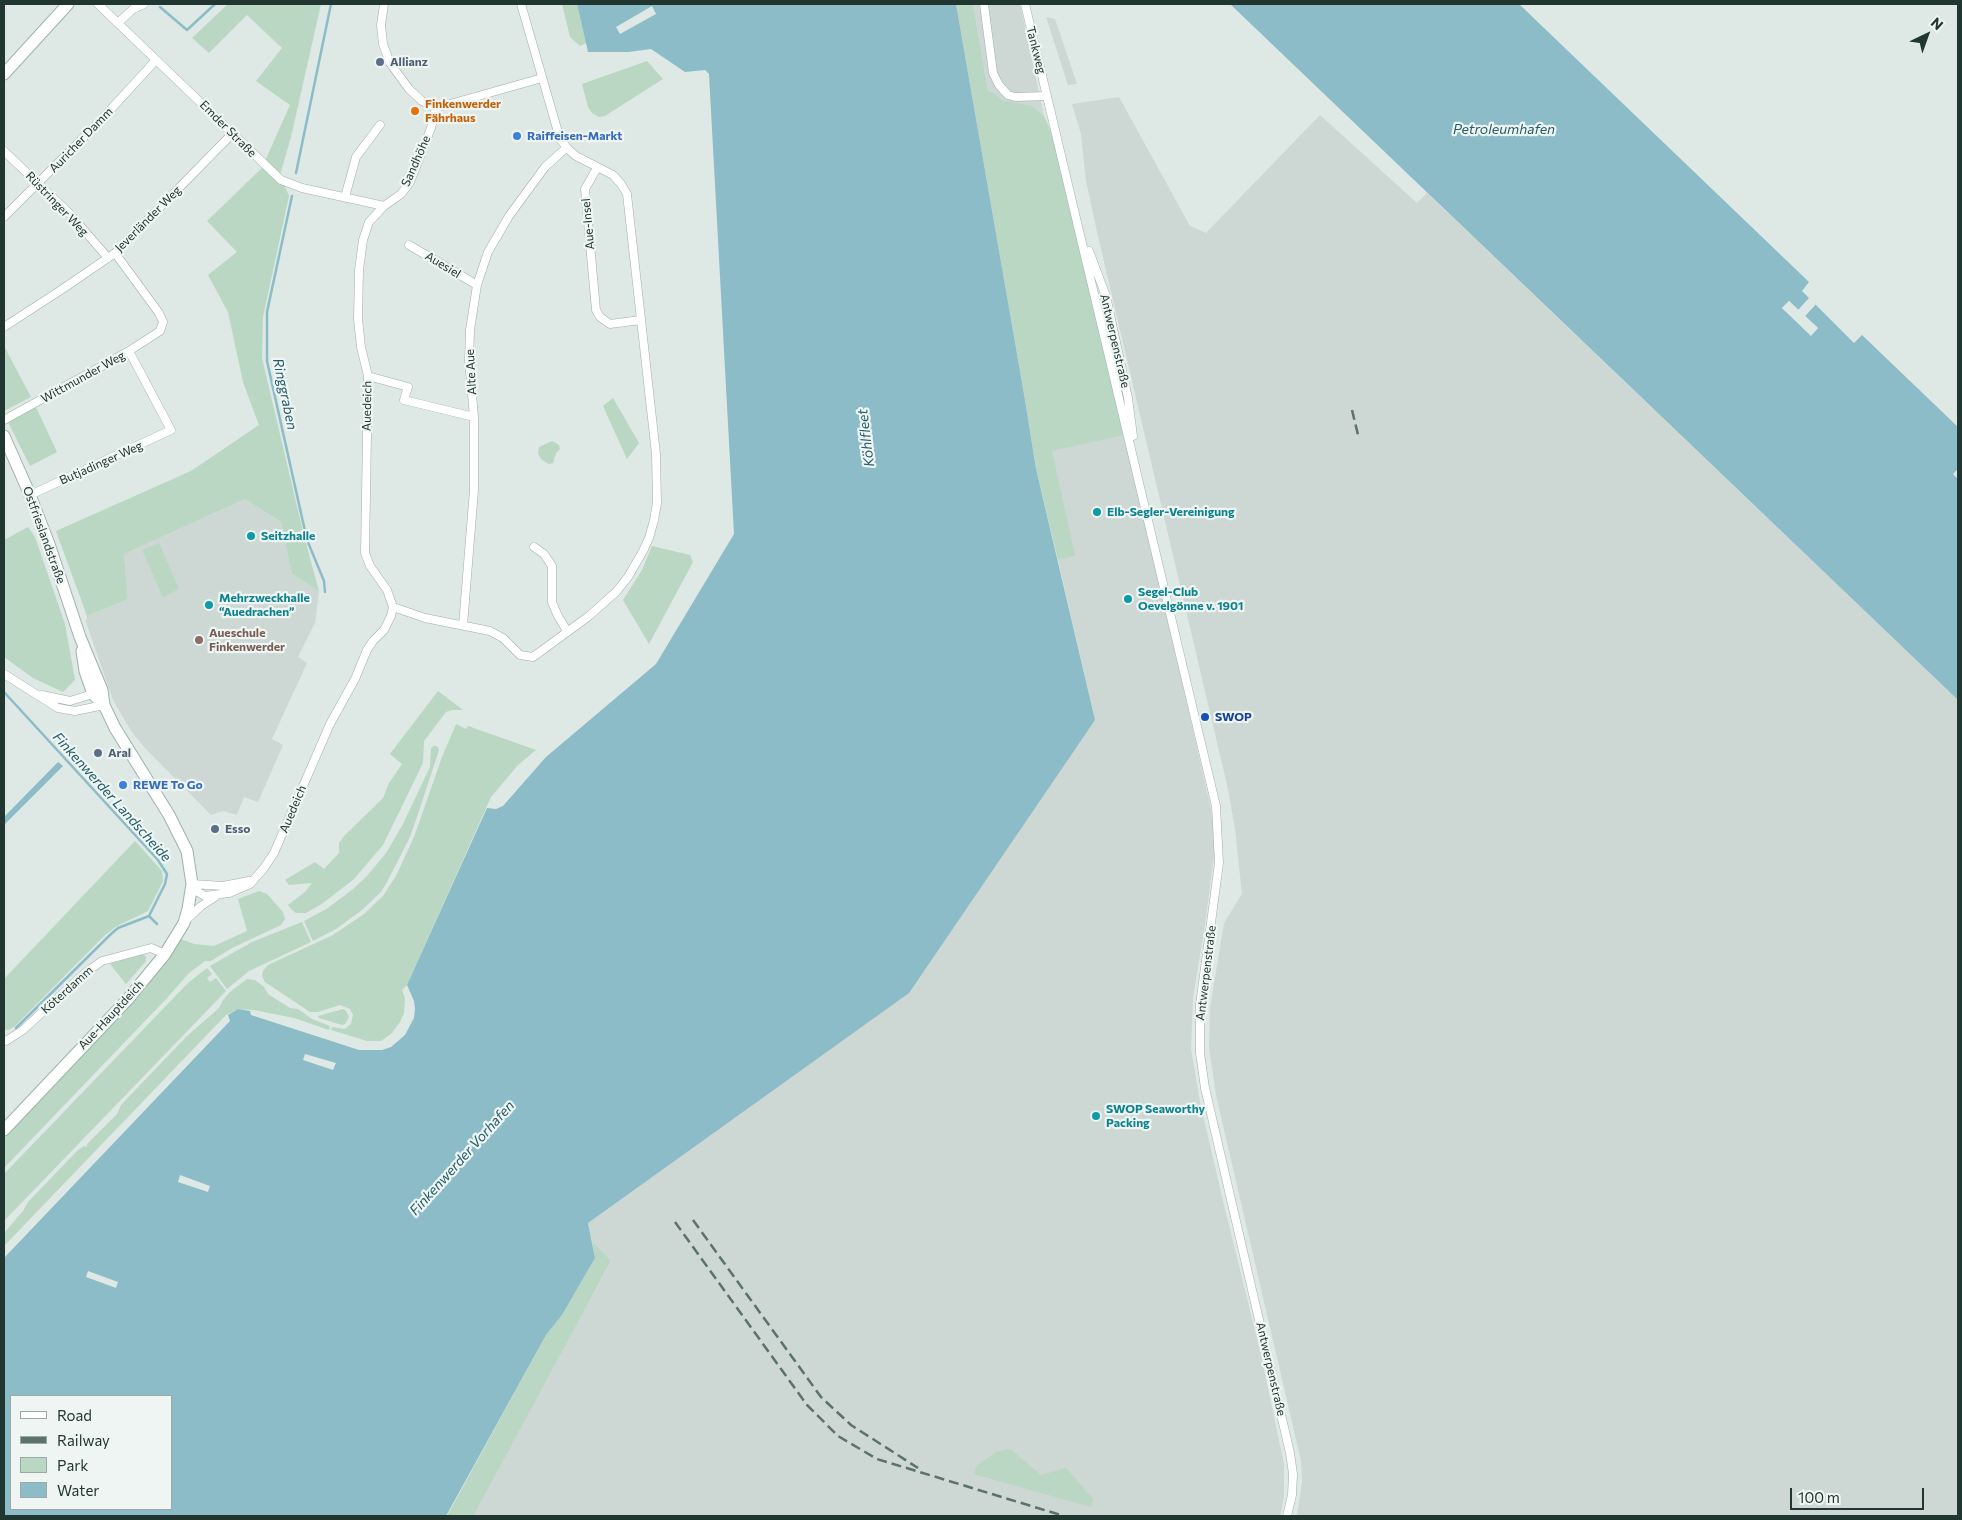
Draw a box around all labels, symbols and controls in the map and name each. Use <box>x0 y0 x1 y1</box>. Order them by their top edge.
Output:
north arrow <box>1902 10 1952 60</box>
text: N <box>1928 14 1947 33</box>
street label: Tankweg <box>1023 25 1049 75</box>
place label: Allianz <box>390 55 428 69</box>
marker: Allianz <box>374 56 386 68</box>
place label: Finkenwerder Fährhaus <box>425 97 501 125</box>
street label: Emder Straße <box>197 98 259 160</box>
street label: Auricher Damm <box>46 104 116 176</box>
marker: Finkenwerder Fährhaus <box>409 105 421 117</box>
water label: Petroleumhafen <box>1453 121 1555 137</box>
place label: Raiffeisen-Markt <box>527 129 622 143</box>
marker: Raiffeisen-Markt <box>511 130 523 142</box>
street label: Sandhöhe <box>398 133 434 189</box>
street label: Rüstringer Weg <box>23 169 91 239</box>
street label: Jeverländer Weg <box>112 183 184 255</box>
street label: Aue-Insel <box>579 198 597 250</box>
street label: Auesiel <box>423 249 463 281</box>
street label: Antwerpenstraße <box>1097 293 1133 389</box>
street label: Wittmunder Weg <box>38 348 128 406</box>
street label: Alte Aue <box>463 349 479 395</box>
water label: Ringgraben <box>269 357 301 431</box>
street label: Auedeich <box>359 381 375 431</box>
water label: Köhlfleet <box>854 408 878 468</box>
street label: Butjadinger Weg <box>57 438 145 488</box>
street label: Ostfrieslandstraße <box>20 484 68 586</box>
place label: Elb-Segler-Vereinigung <box>1107 505 1235 519</box>
marker: Elb-Segler-Vereinigung <box>1091 506 1103 518</box>
place label: Seitzhalle <box>261 529 315 543</box>
marker: Seitzhalle <box>245 530 257 542</box>
place label: Segel-Club Oevelgönne v. 1901 <box>1138 585 1243 613</box>
place label: Mehrzweckhalle “Auedrachen” <box>219 591 310 619</box>
marker: Segel-Club Oevelgönne v. 1901 <box>1122 593 1134 605</box>
marker: Mehrzweckhalle “Auedrachen” <box>203 599 215 611</box>
place label: Aueschule Finkenwerder <box>209 626 285 654</box>
marker: Aueschule Finkenwerder <box>193 634 205 646</box>
place label: SWOP <box>1215 710 1252 724</box>
marker: SWOP <box>1199 711 1211 723</box>
water label: Finkenwerder Landscheide <box>49 729 175 865</box>
place label: Aral <box>108 746 131 760</box>
marker: Aral <box>92 747 104 759</box>
place label: REWE To Go <box>133 778 203 792</box>
marker: REWE To Go <box>117 779 129 791</box>
street label: Auedeich <box>277 783 309 835</box>
place label: Esso <box>225 822 250 836</box>
marker: Esso <box>209 823 221 835</box>
street label: Antwerpenstraße <box>1193 925 1219 1021</box>
street label: Köterdamm <box>38 963 96 1017</box>
street label: Aue-Hauptdeich <box>75 977 147 1053</box>
water label: Finkenwerder Vorhafen <box>406 1097 518 1219</box>
place label: SWOP Seaworthy Packing <box>1106 1102 1205 1130</box>
marker: SWOP Seaworthy Packing <box>1090 1110 1102 1122</box>
street label: Antwerpenstraße <box>1253 1321 1289 1417</box>
legend <box>10 1395 172 1510</box>
text: Road <box>57 1406 92 1424</box>
text: Railway <box>57 1431 110 1449</box>
text: Park <box>57 1456 88 1474</box>
scale bar <box>1792 1478 1926 1510</box>
text: Water <box>57 1481 99 1499</box>
text: 100 m <box>1798 1488 1840 1506</box>

